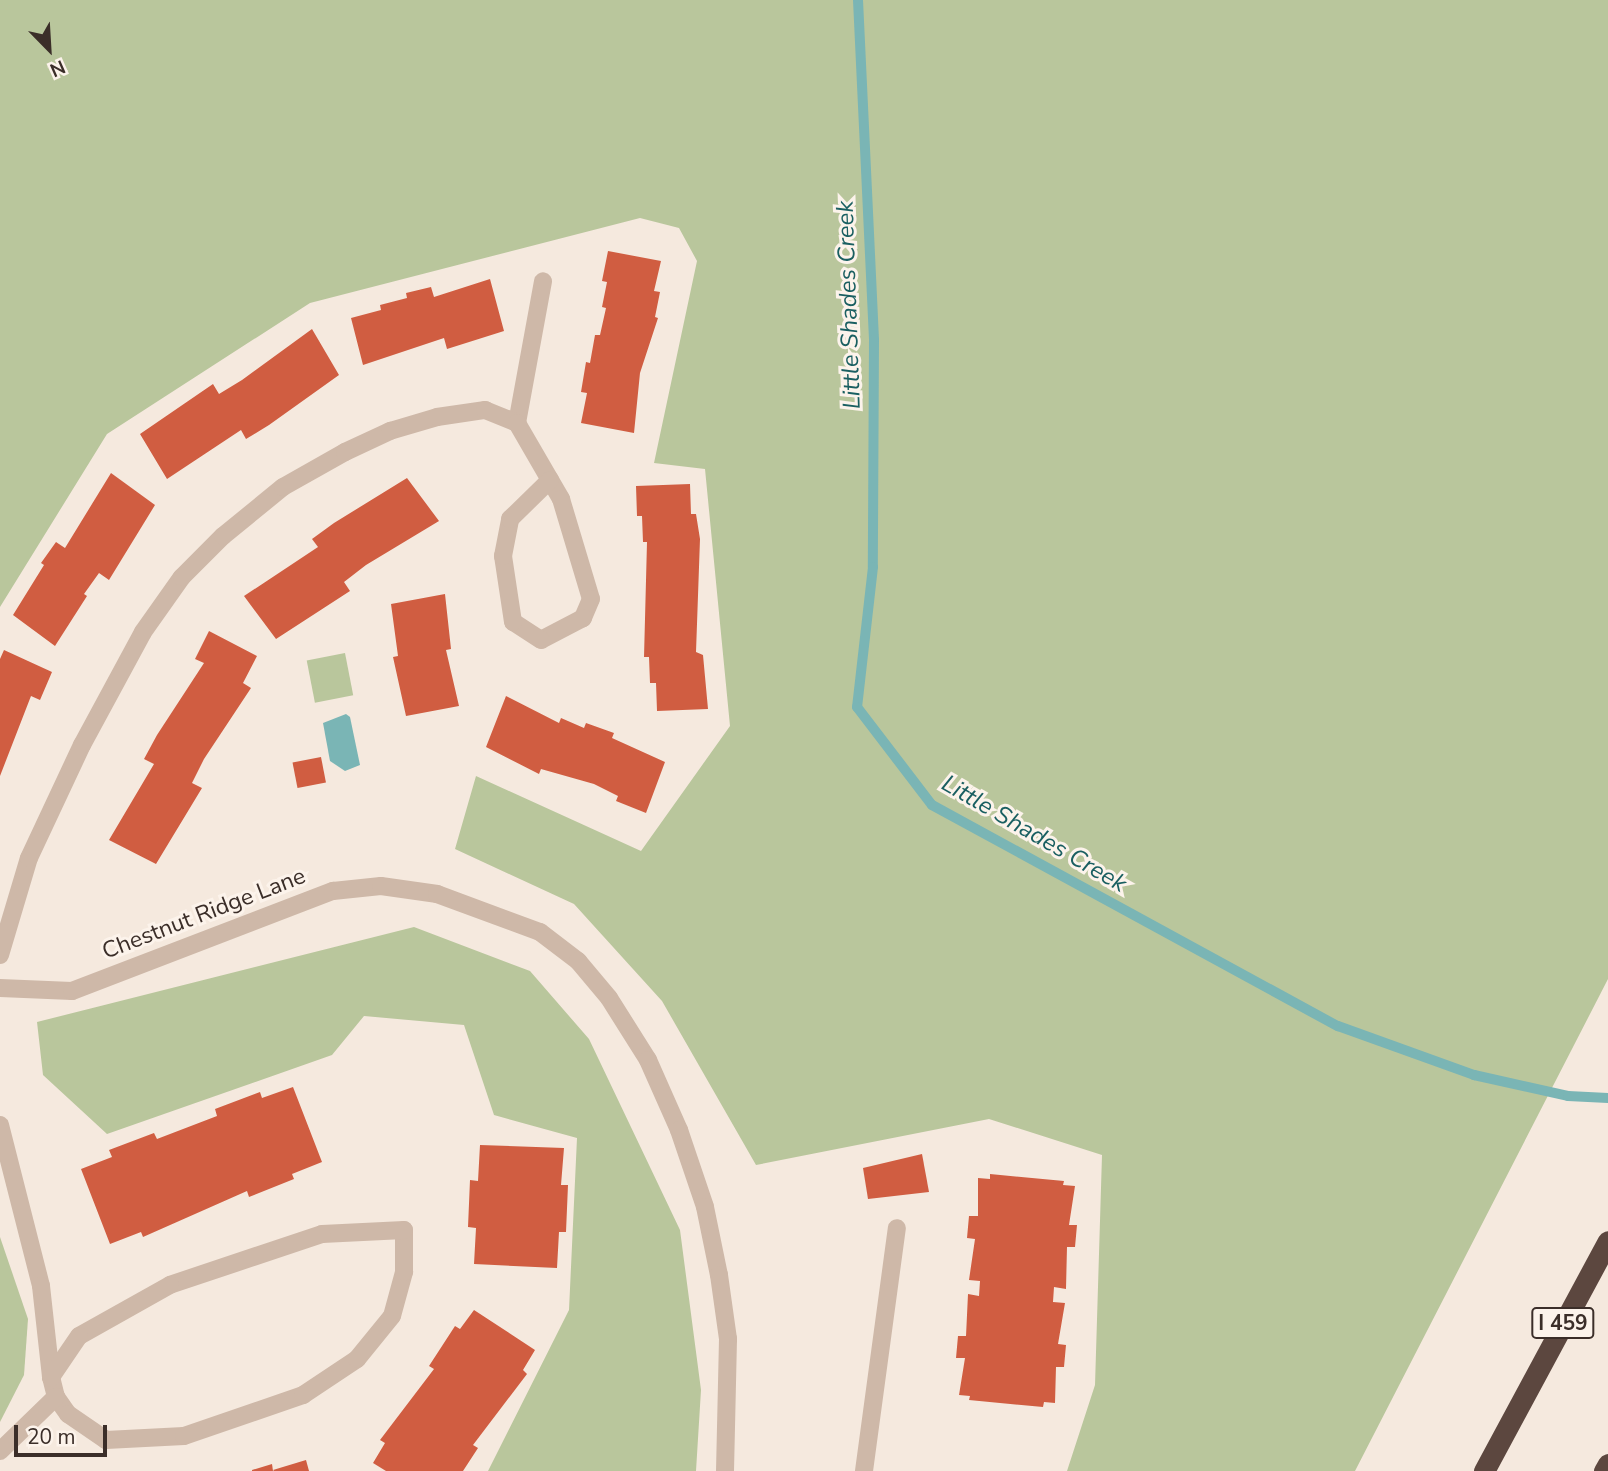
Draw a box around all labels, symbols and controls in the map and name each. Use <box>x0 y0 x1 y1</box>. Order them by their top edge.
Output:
north arrow <box>14 14 84 84</box>
text: N <box>46 53 69 83</box>
water label: Little Shades Creek <box>831 200 867 410</box>
water label: Little Shades Creek <box>936 769 1132 899</box>
street label: Chestnut Ridge Lane <box>98 863 310 965</box>
road number: I 459 <box>1530 1306 1596 1340</box>
scale bar <box>18 1412 110 1456</box>
text: 20 m <box>27 1423 76 1451</box>

